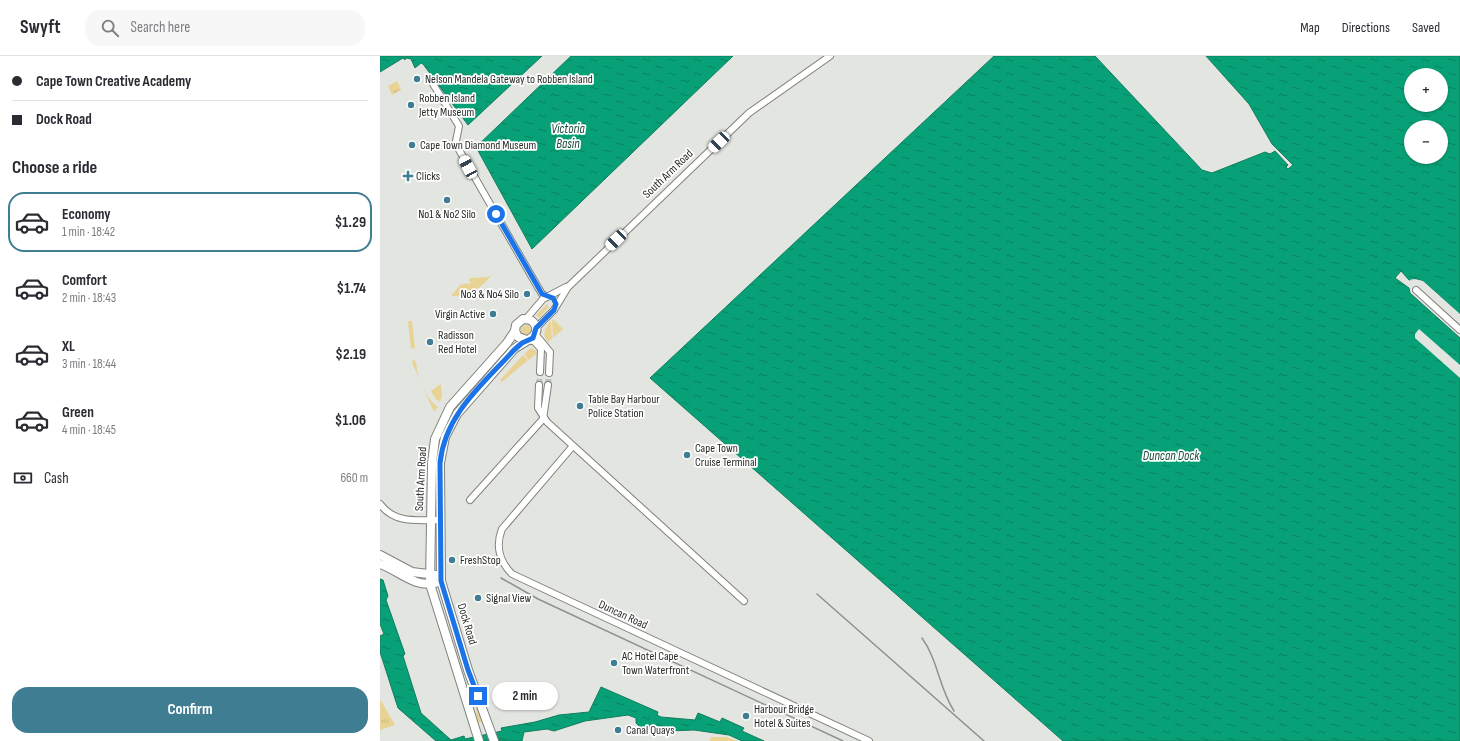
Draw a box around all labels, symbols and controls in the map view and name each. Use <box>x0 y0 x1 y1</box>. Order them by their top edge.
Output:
search box <box>85 10 365 46</box>
text: Swyft <box>20 16 61 39</box>
icon: search <box>99 17 121 39</box>
text: Search here <box>131 18 190 37</box>
text: Map <box>1300 19 1320 36</box>
text: Directions <box>1342 19 1390 36</box>
text: Saved <box>1412 19 1440 36</box>
map controls <box>1404 68 1448 164</box>
button: + <box>1404 68 1448 112</box>
text: Cape Town Creative Academy <box>36 72 191 91</box>
place label: Nelson Mandela Gateway to Robben Island <box>425 72 593 87</box>
marker: Nelson Mandela Gateway to Robben Island <box>412 74 422 84</box>
place label: Robben Island Jetty Museum <box>418 91 475 120</box>
marker: Robben Island Jetty Museum <box>406 100 416 110</box>
text: Dock Road <box>36 110 92 129</box>
button: − <box>1404 120 1448 164</box>
water label: Victoria Basin <box>551 121 585 152</box>
car <box>706 129 732 155</box>
place label: Cape Town Diamond Museum <box>420 138 537 153</box>
marker: Cape Town Diamond Museum <box>407 140 417 150</box>
street label: South Arm Road <box>640 146 696 202</box>
car <box>457 154 479 180</box>
text: Choose a ride <box>12 157 97 178</box>
place label: Clicks <box>416 169 440 184</box>
marker: Clicks <box>403 171 413 181</box>
marker: No1 & No2 Silo <box>442 195 452 205</box>
icon: car <box>14 204 50 240</box>
text: Economy <box>62 205 111 224</box>
route start <box>487 205 505 223</box>
place label: No1 & No2 Silo <box>418 207 476 222</box>
text: $1.29 <box>335 213 366 232</box>
text: 1 min · 18:42 <box>62 224 115 240</box>
car <box>603 227 629 253</box>
icon: car <box>14 270 50 306</box>
text: Comfort <box>62 271 107 290</box>
text: $1.74 <box>337 279 366 298</box>
place label: No3 & No4 Silo <box>460 287 519 302</box>
marker: No3 & No4 Silo <box>522 289 532 299</box>
text: 2 min · 18:43 <box>62 290 116 306</box>
place label: Virgin Active <box>435 307 485 322</box>
marker: Virgin Active <box>488 309 498 319</box>
place label: Radisson Red Hotel <box>438 328 477 357</box>
icon: car <box>14 336 50 372</box>
text: XL <box>62 337 75 356</box>
marker: Radisson Red Hotel <box>425 337 435 347</box>
text: $2.19 <box>335 345 366 364</box>
text: 3 min · 18:44 <box>62 356 116 372</box>
place label: Table Bay Harbour Police Station <box>588 392 660 421</box>
marker: Table Bay Harbour Police Station <box>575 401 585 411</box>
icon: car <box>14 402 50 438</box>
text: Green <box>62 403 94 422</box>
text: $1.06 <box>335 411 366 430</box>
text: 4 min · 18:45 <box>62 422 116 438</box>
place label: Cape Town Cruise Terminal <box>695 441 757 470</box>
street label: South Arm Road <box>412 447 430 511</box>
water label: Duncan Dock <box>1143 448 1200 464</box>
marker: Cape Town Cruise Terminal <box>682 450 692 460</box>
icon: cash <box>12 467 34 489</box>
text: Cash <box>44 469 69 488</box>
text: 660 m <box>340 470 368 486</box>
place label: FreshStop <box>460 553 501 568</box>
marker: FreshStop <box>447 555 457 565</box>
place label: Signal View <box>486 591 531 606</box>
marker: Signal View <box>473 593 483 603</box>
street label: Duncan Road <box>596 597 650 633</box>
street label: Dock Road <box>454 602 480 646</box>
place label: AC Hotel Cape Town Waterfront <box>621 649 690 678</box>
marker: AC Hotel Cape Town Waterfront <box>609 658 619 668</box>
callout: 2 min <box>492 682 558 710</box>
button: Confirm <box>12 687 368 733</box>
route end <box>469 687 487 705</box>
text: 2 min <box>513 688 537 704</box>
place label: Harbour Bridge Hotel & Suites <box>754 702 814 731</box>
marker: Harbour Bridge Hotel & Suites <box>741 711 751 721</box>
place label: Canal Quays <box>626 723 675 738</box>
marker: Canal Quays <box>613 725 623 735</box>

